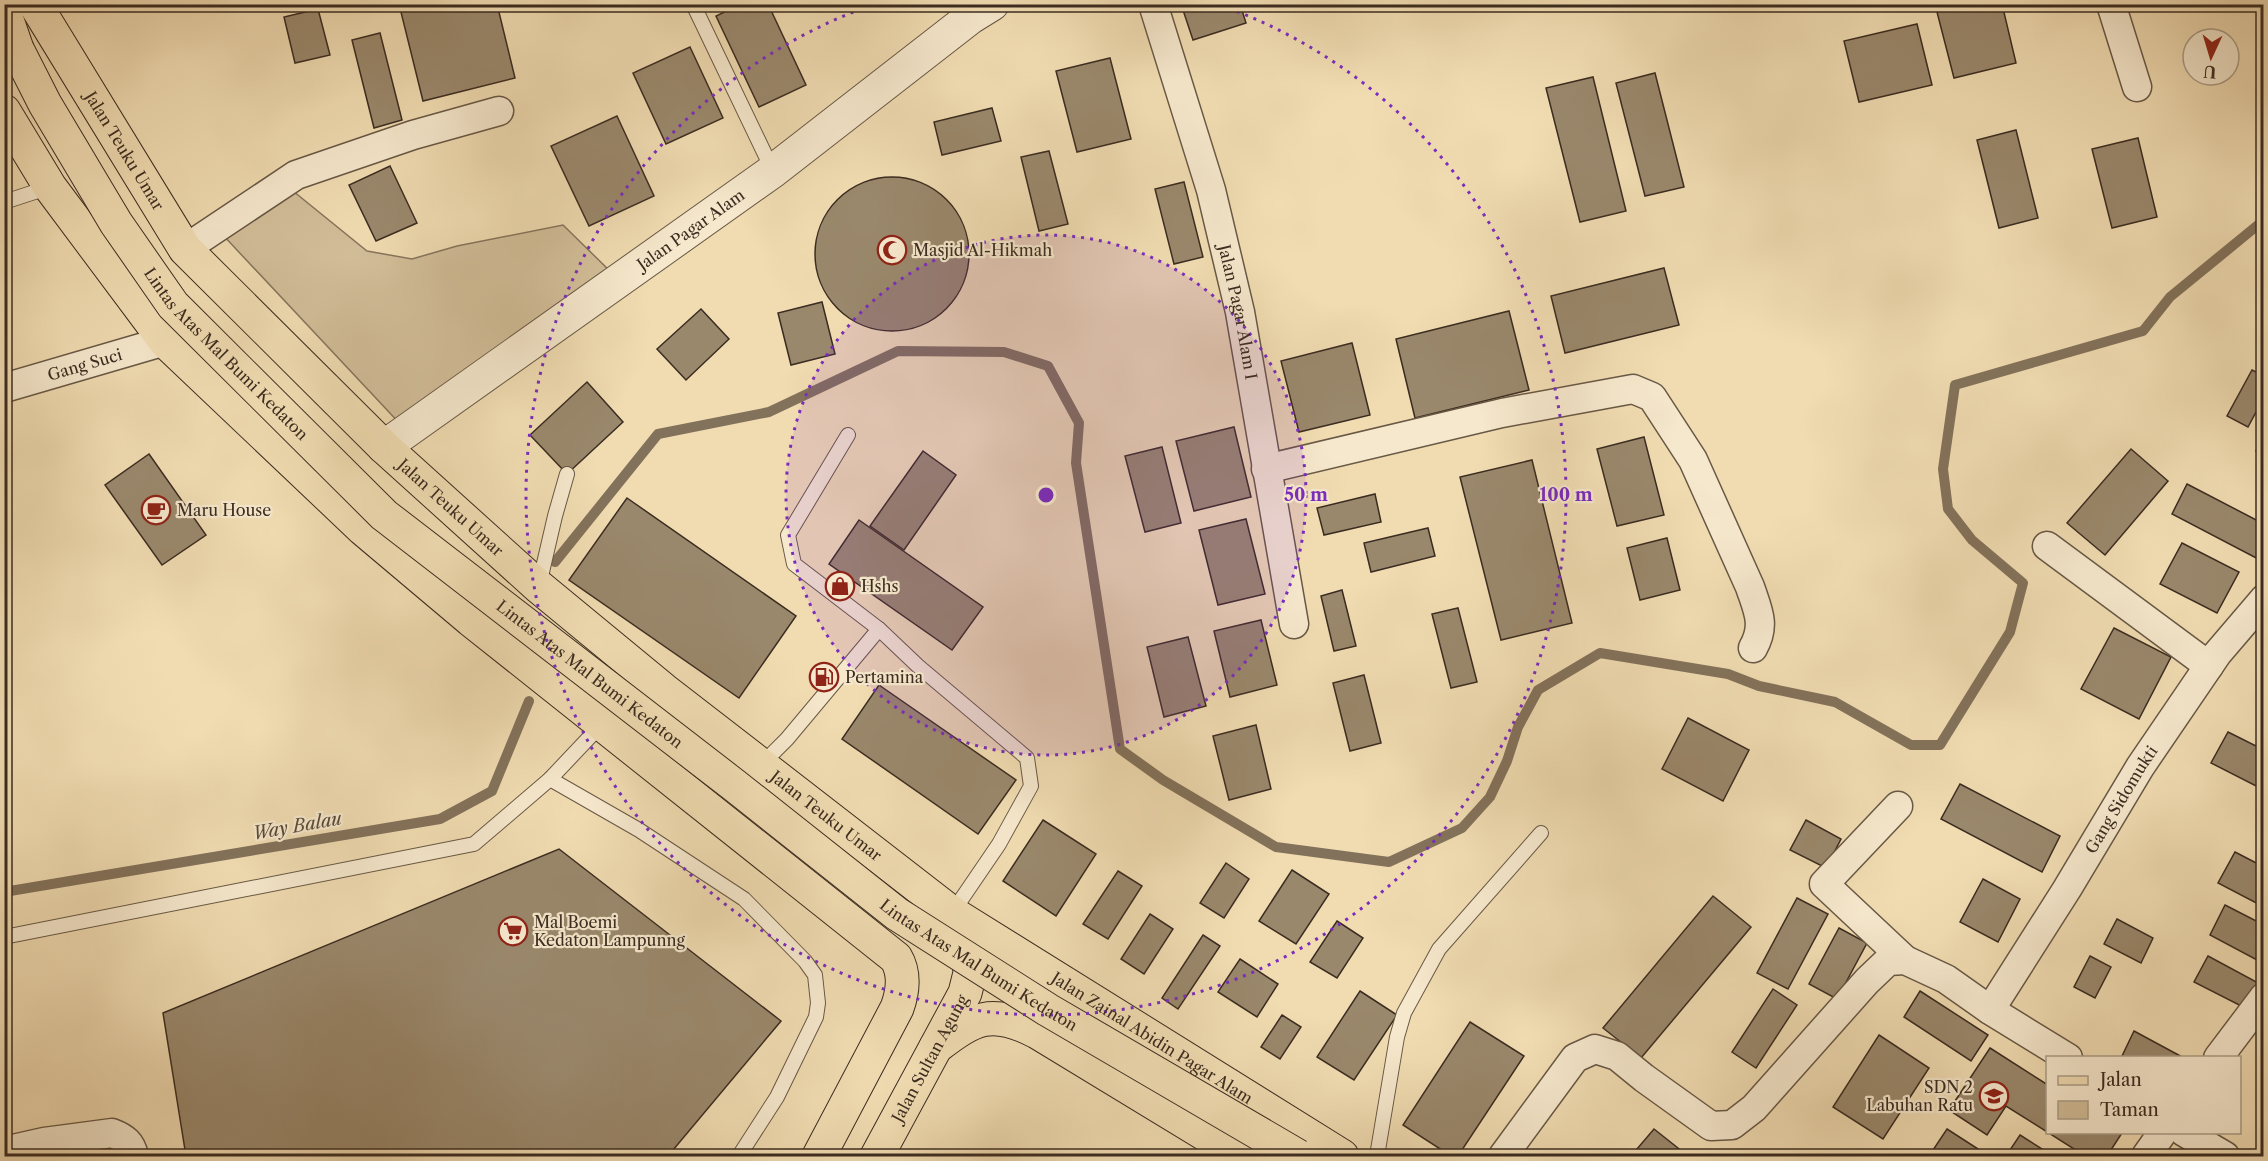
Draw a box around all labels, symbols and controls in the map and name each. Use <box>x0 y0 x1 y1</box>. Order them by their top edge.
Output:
north arrow <box>2181 27 2241 87</box>
text: U <box>2203 62 2217 82</box>
street label: Jalan Teuku Umar <box>79 85 169 214</box>
street label: Jalan Pagar Alam <box>631 184 748 276</box>
mosque icon: Masjid Al-Hikmah <box>876 234 908 266</box>
place label: Masjid Al-Hikmah <box>913 240 1052 260</box>
street label: Jalan Pagar Alam I <box>1214 240 1262 381</box>
street label: Lintas Atas Mal Bumi Kedaton <box>140 264 313 444</box>
street label: Gang Suci <box>45 344 124 385</box>
street label: Jalan Teuku Umar <box>392 452 508 560</box>
text: 50 m <box>1284 484 1328 506</box>
text: 100 m <box>1539 484 1593 506</box>
centre of rings <box>1036 485 1056 505</box>
cafe icon: Maru House <box>140 494 172 526</box>
place label: Maru House <box>177 500 271 520</box>
shop icon: Hshs <box>824 570 856 602</box>
place label: Hshs <box>861 576 899 596</box>
street label: Lintas Atas Mal Bumi Kedaton <box>493 596 687 752</box>
fuel station icon: Pertamina <box>808 661 840 693</box>
place label: Pertamina <box>845 667 924 687</box>
street label: Gang Sidomukti <box>2081 742 2162 857</box>
street label: Jalan Teuku Umar <box>764 764 886 865</box>
water label: Way Balau <box>251 807 344 845</box>
street label: Lintas Atas Mal Bumi Kedaton <box>876 894 1081 1035</box>
place label: Mal Boemi Kedaton Lampunng <box>534 912 685 950</box>
supermarket icon: Mal Boemi Kedaton Lampunng <box>497 915 529 947</box>
street label: Jalan Zainal Abidin Pagar Alam <box>1045 966 1257 1108</box>
street label: Jalan Sultan Agung <box>886 991 973 1128</box>
legend <box>2046 1056 2241 1134</box>
text: Jalan <box>2097 1069 2142 1091</box>
place label: SDN 2 Labuhan Ratu <box>1866 1077 1973 1115</box>
school or university icon: SDN 2 Labuhan Ratu <box>1978 1080 2010 1112</box>
text: Taman <box>2100 1099 2159 1121</box>

